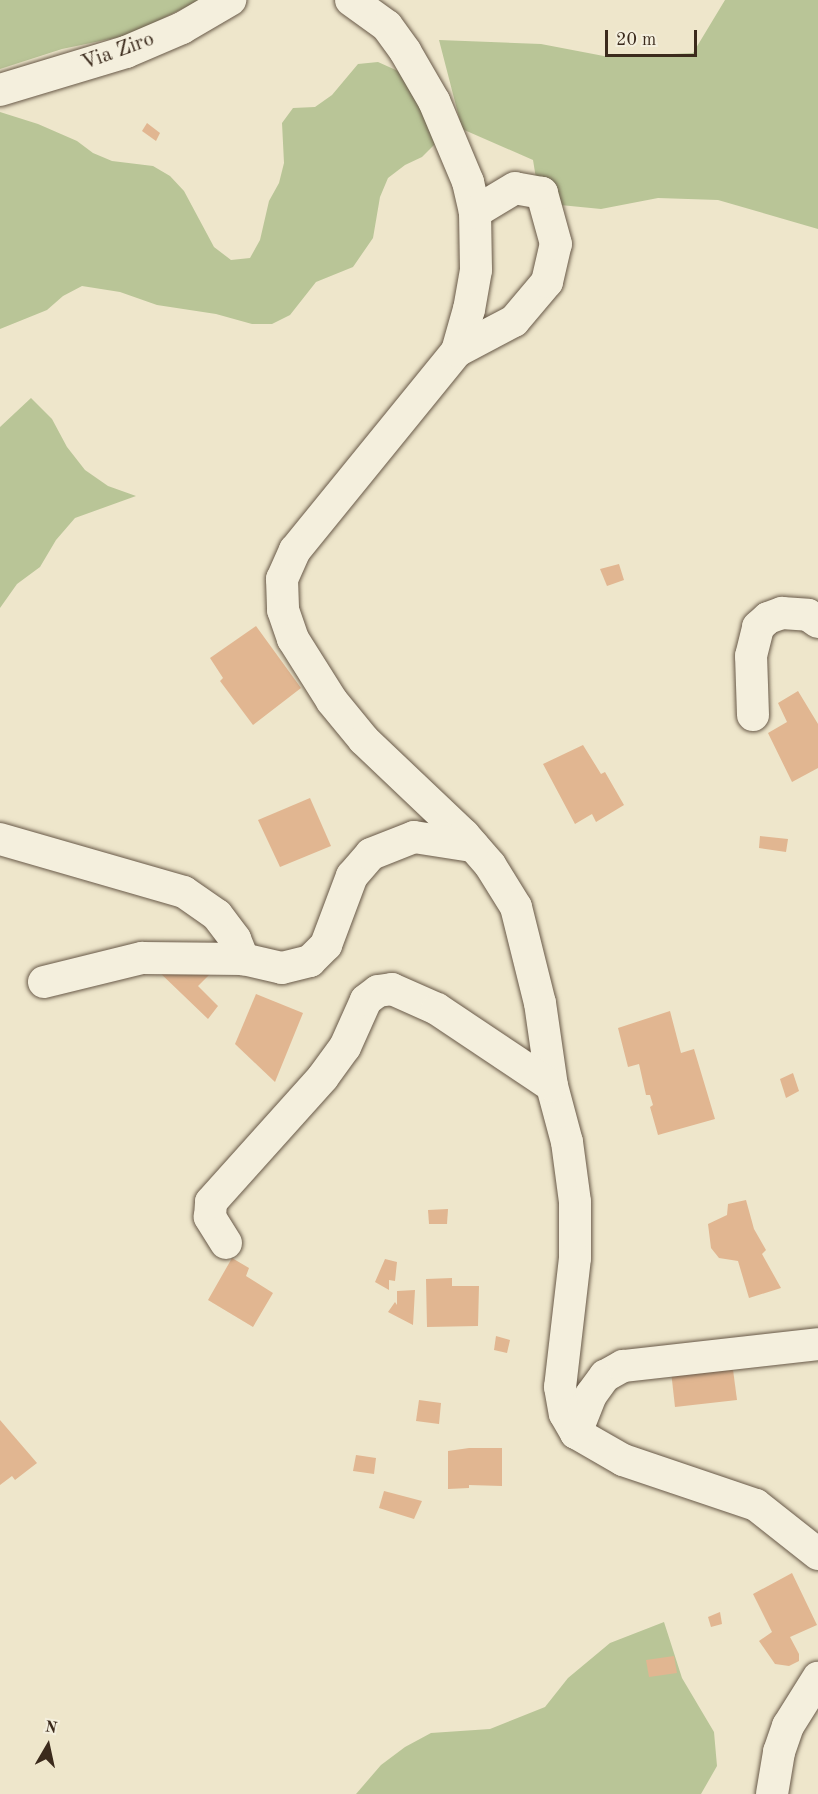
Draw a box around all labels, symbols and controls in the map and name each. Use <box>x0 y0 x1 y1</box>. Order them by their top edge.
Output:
scale bar <box>608 18 700 56</box>
street label: Via Ziro <box>78 27 158 77</box>
text: 20 m <box>616 31 656 49</box>
north arrow <box>18 1716 78 1776</box>
text: N <box>44 1719 58 1737</box>

